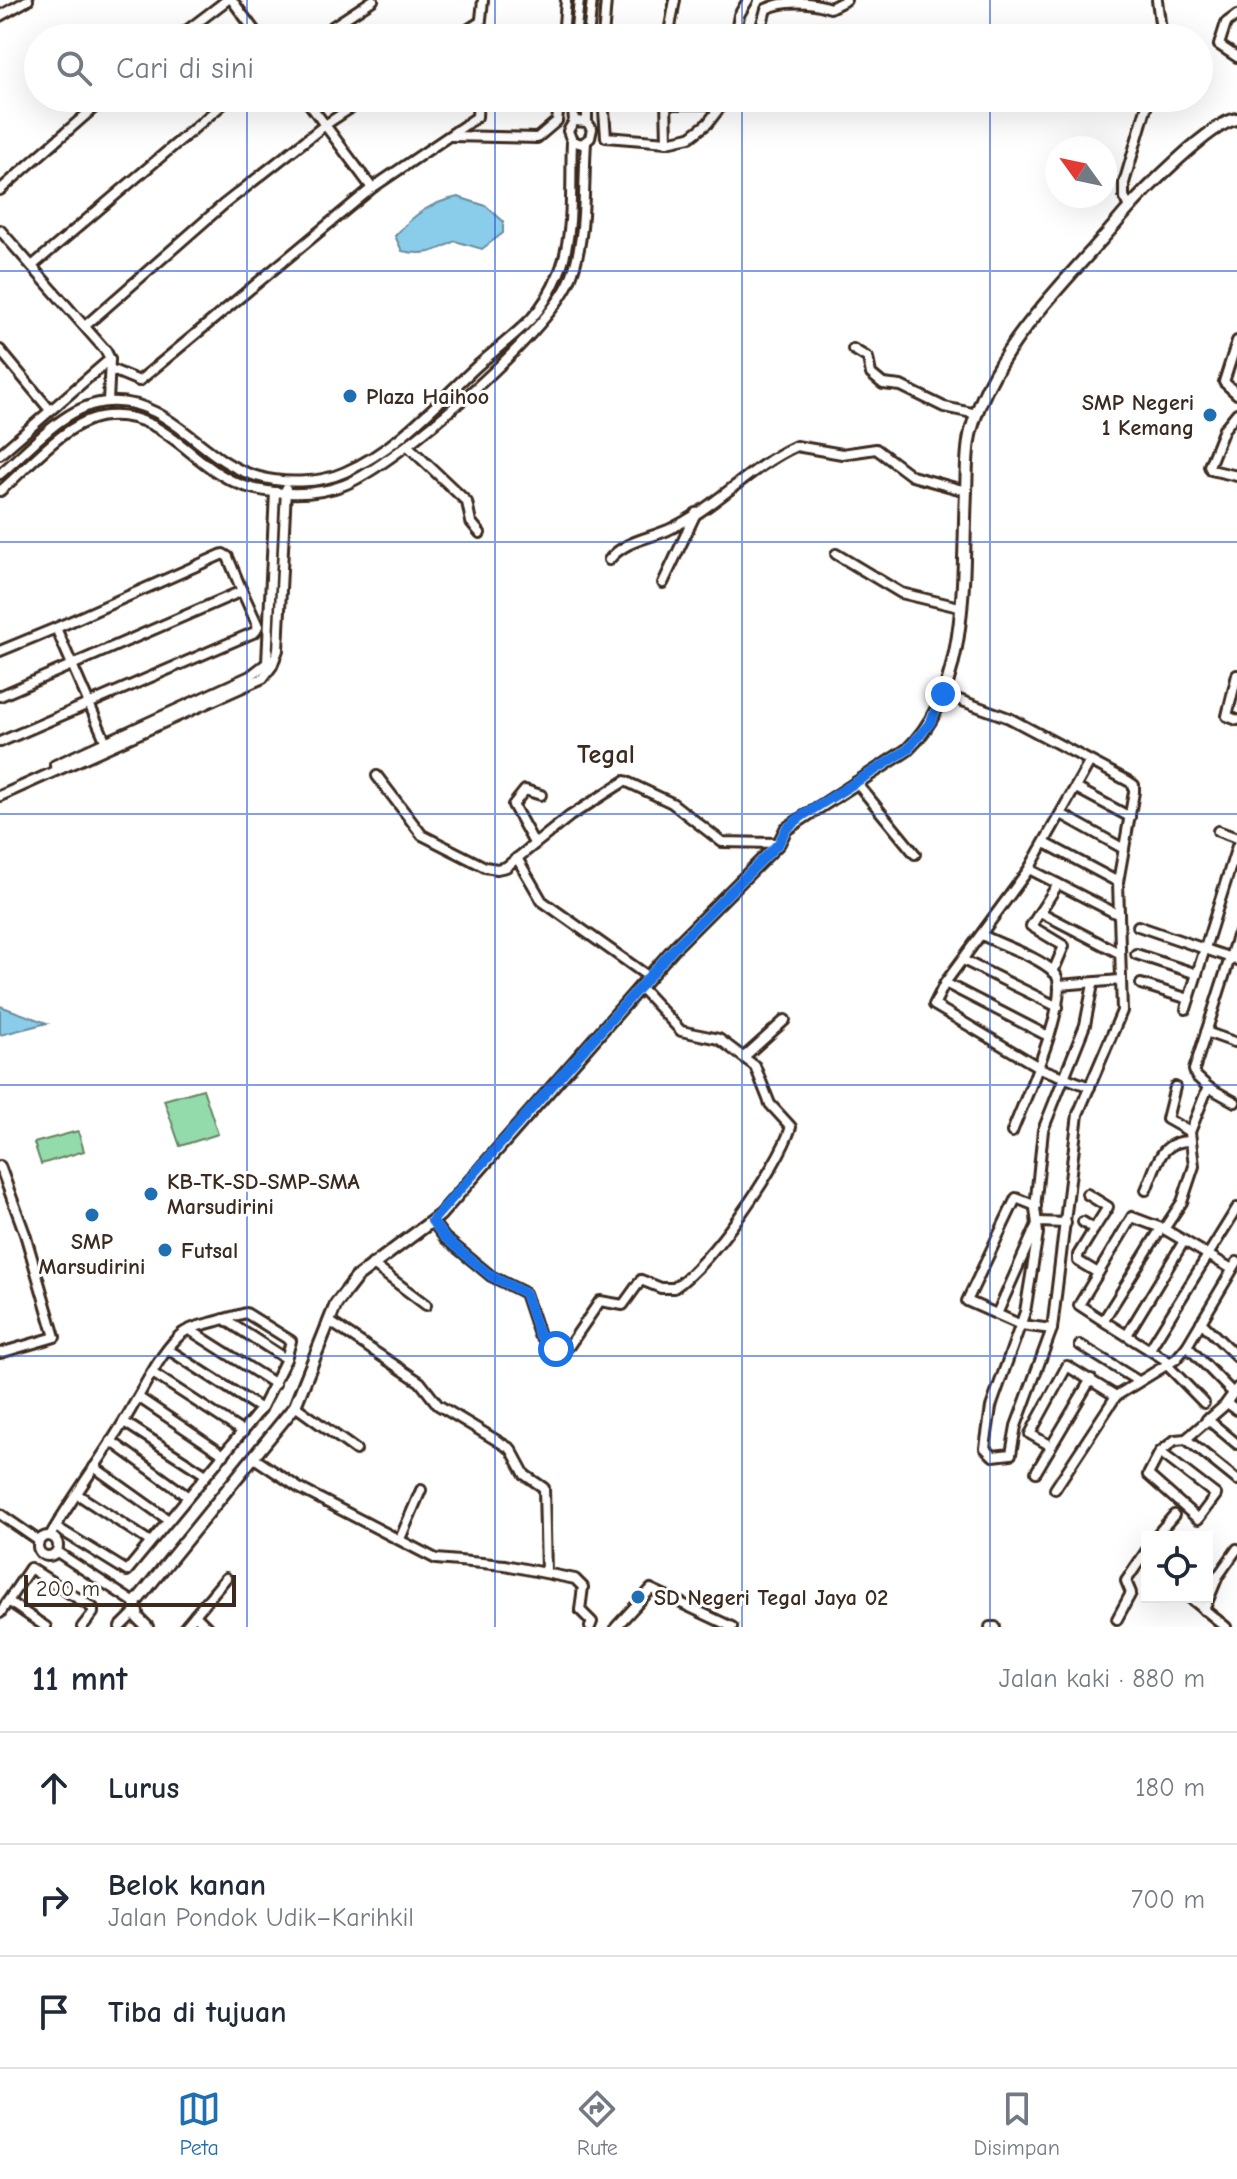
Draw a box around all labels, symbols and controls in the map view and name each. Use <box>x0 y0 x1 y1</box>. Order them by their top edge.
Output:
search box <box>24 24 1213 112</box>
icon: search <box>52 46 96 90</box>
text: Cari di sini <box>116 51 254 86</box>
north arrow <box>1045 136 1117 208</box>
place label: Plaza Haihoo <box>366 384 489 410</box>
marker: Plaza Haihoo <box>341 387 359 405</box>
place label: SMP Negeri 1 Kemang <box>1082 390 1194 441</box>
marker: SMP Negeri 1 Kemang <box>1201 406 1219 424</box>
route end <box>925 676 961 712</box>
district label: Tegal <box>577 740 635 770</box>
place label: KB-TK-SD-SMP-SMA Marsudirini <box>167 1169 360 1220</box>
marker: KB-TK-SD-SMP-SMA Marsudirini <box>142 1185 160 1203</box>
marker: SMP Marsudirini <box>83 1206 101 1224</box>
place label: SMP Marsudirini <box>39 1229 145 1280</box>
place label: Futsal <box>181 1238 238 1264</box>
marker: Futsal <box>156 1241 174 1259</box>
route start <box>538 1331 574 1367</box>
map controls <box>1141 1531 1213 1603</box>
button: locate <box>1141 1531 1213 1603</box>
scale bar <box>24 1571 236 1607</box>
text: 200 m <box>36 1576 100 1602</box>
place label: SD Negeri Tegal Jaya 02 <box>654 1585 888 1611</box>
marker: SD Negeri Tegal Jaya 02 <box>629 1588 647 1606</box>
text: 11 mnt <box>32 1659 128 1699</box>
text: Jalan kaki · 880 m <box>999 1664 1205 1694</box>
icon: ahead <box>32 1766 76 1810</box>
text: Lurus <box>108 1771 179 1806</box>
text: 180 m <box>1135 1773 1205 1803</box>
text: Belok kanan <box>108 1868 266 1903</box>
icon: right <box>32 1878 76 1922</box>
text: 700 m <box>1131 1885 1205 1915</box>
text: Jalan Pondok Udik–Karihkil <box>108 1903 414 1933</box>
icon: arrive <box>32 1990 76 2034</box>
text: Tiba di tujuan <box>108 1995 287 2030</box>
tab: Peta <box>177 2087 221 2161</box>
tab: Rute <box>575 2087 619 2161</box>
tab: Disimpan <box>974 2087 1060 2161</box>

